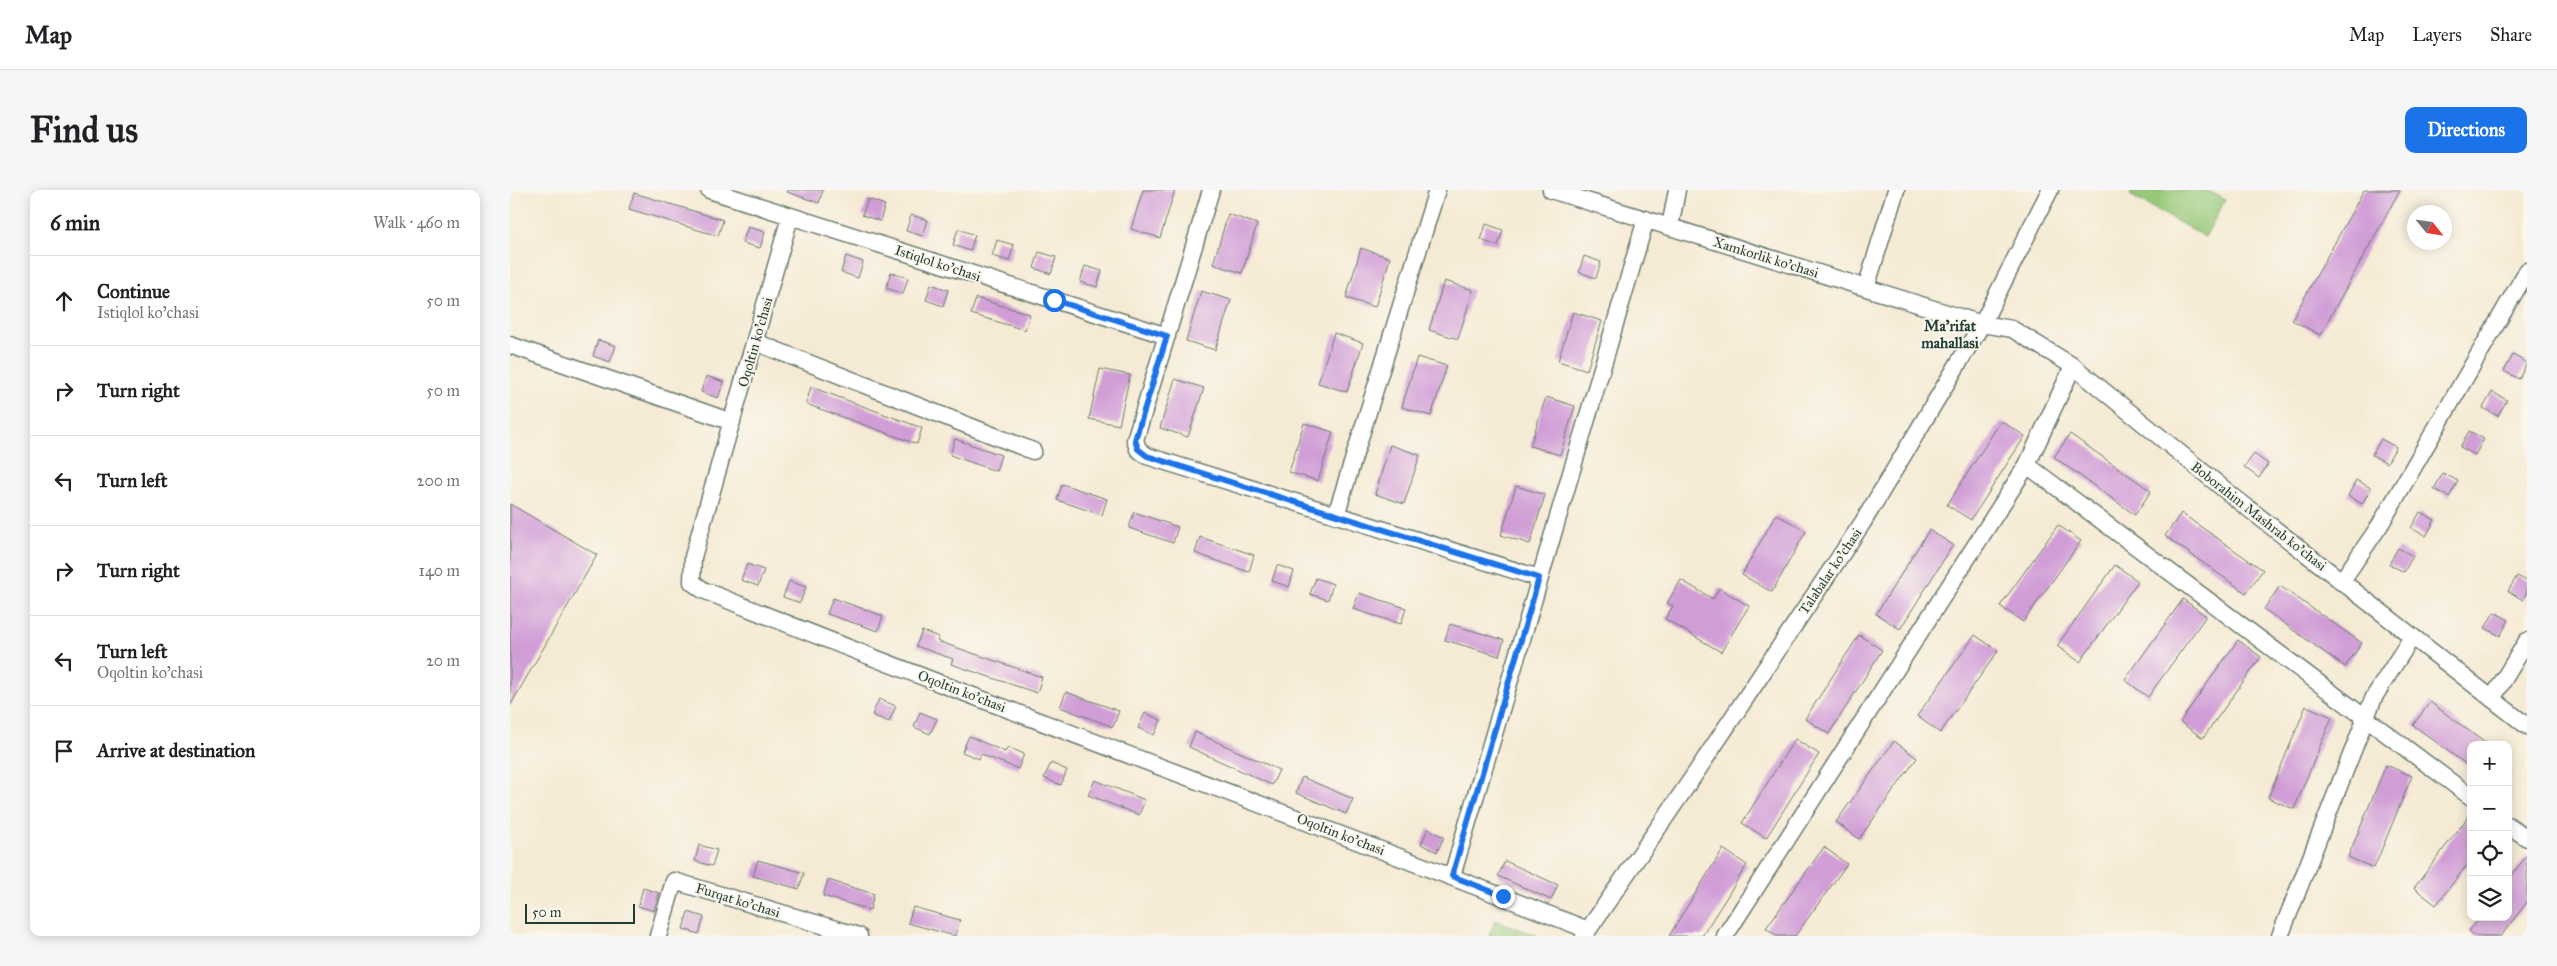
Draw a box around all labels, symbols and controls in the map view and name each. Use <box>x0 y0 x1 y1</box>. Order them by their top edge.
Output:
text: Map <box>25 20 72 50</box>
text: Map <box>2349 24 2384 46</box>
text: Layers <box>2412 24 2462 46</box>
text: Share <box>2490 24 2532 46</box>
button: Directions <box>2405 107 2527 153</box>
text: Find us <box>30 109 138 152</box>
north arrow <box>2407 205 2452 250</box>
text: 6 min <box>50 210 100 236</box>
text: Walk · 460 m <box>373 213 460 232</box>
street label: Xamkorlik ko'chasi <box>1711 233 1821 282</box>
street label: Istiqlol ko'chasi <box>892 242 983 286</box>
text: Continue <box>97 280 170 303</box>
icon: ahead <box>50 287 78 315</box>
route start <box>1043 289 1066 312</box>
text: 50 m <box>426 291 460 310</box>
street label: Oqoltin ko'chasi <box>734 295 777 389</box>
text: Istiqlol ko'chasi <box>97 303 199 322</box>
district label: Ma'rifat mahallasi <box>1920 317 1980 352</box>
icon: right <box>50 377 78 405</box>
text: Turn right <box>97 379 180 402</box>
text: 50 m <box>426 381 460 400</box>
street label: Boborahim Mashrab ko'chasi <box>2187 458 2330 575</box>
icon: left <box>50 467 78 495</box>
text: Turn left <box>97 469 167 492</box>
text: 200 m <box>417 471 460 490</box>
street label: Talabalar ko'chasi <box>1795 525 1866 618</box>
icon: right <box>50 557 78 585</box>
text: Turn right <box>97 559 180 582</box>
text: 140 m <box>419 561 460 580</box>
text: Turn left <box>97 640 167 663</box>
icon: left <box>50 647 78 675</box>
text: 20 m <box>426 651 460 670</box>
text: Oqoltin ko'chasi <box>97 663 203 682</box>
street label: Oqoltin ko'chasi <box>915 667 1008 717</box>
icon: arrive <box>50 737 78 765</box>
text: Arrive at destination <box>97 739 255 762</box>
map controls <box>2467 741 2512 921</box>
button: + <box>2467 741 2512 786</box>
button: − <box>2467 786 2512 831</box>
street label: Oqoltin ko'chasi <box>1294 810 1387 860</box>
button: locate <box>2467 831 2512 876</box>
button: layers <box>2467 876 2512 921</box>
street label: Furqat ko'chasi <box>693 880 782 922</box>
route end <box>1492 885 1515 908</box>
scale bar <box>525 901 635 924</box>
text: 50 m <box>532 904 561 921</box>

